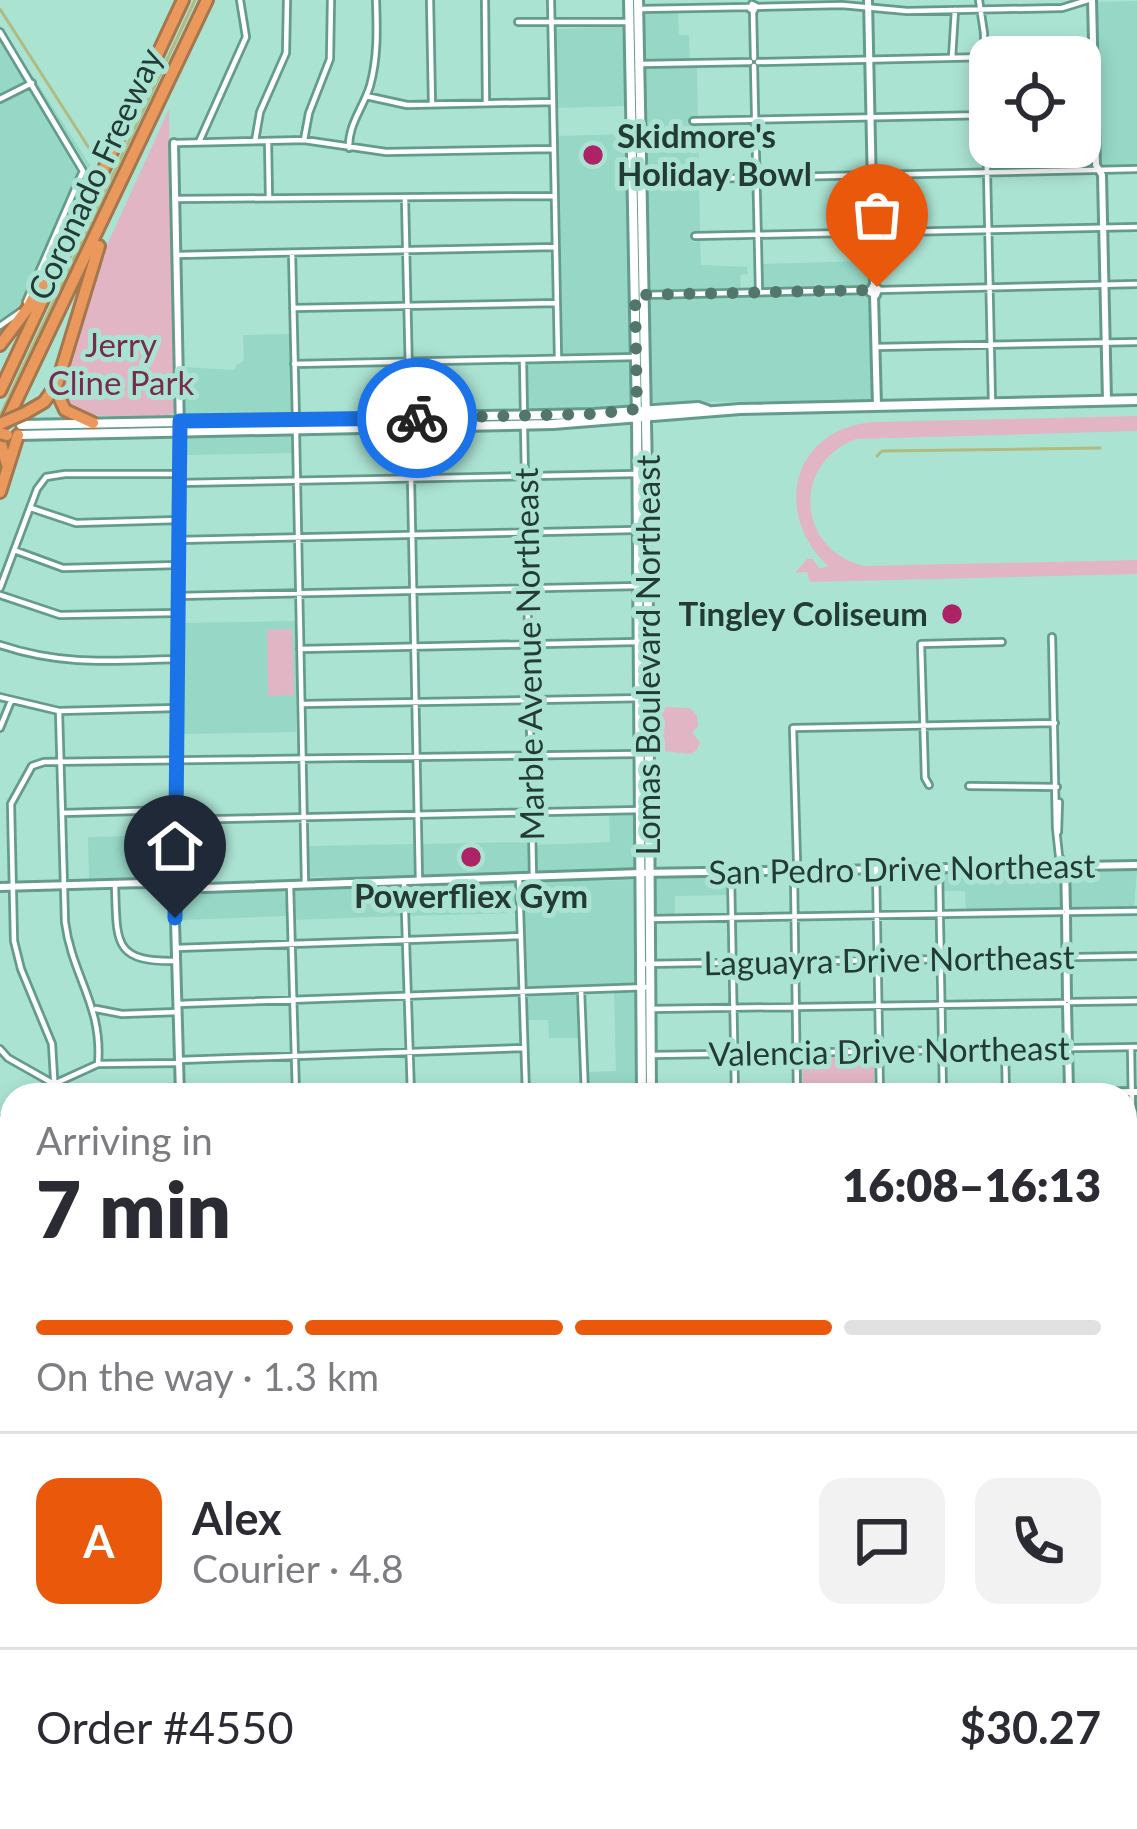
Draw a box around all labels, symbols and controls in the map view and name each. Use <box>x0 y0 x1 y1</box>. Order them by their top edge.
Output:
map controls <box>969 36 1101 168</box>
button: locate <box>969 36 1101 168</box>
street label: Coronado Freeway <box>18 41 170 306</box>
place label: Skidmore's Holiday Bowl <box>617 115 812 193</box>
marker: Skidmore's Holiday Bowl <box>580 142 606 168</box>
pin <box>826 164 928 287</box>
icon: bag <box>844 182 910 248</box>
park label: Jerry Cline Park <box>48 324 194 402</box>
courier <box>357 358 477 478</box>
icon: bike <box>384 385 450 451</box>
street label: Lomas Boulevard Northeast <box>627 454 667 855</box>
street label: Marble Avenue Northeast <box>505 467 551 841</box>
place label: Tingley Coliseum <box>679 593 928 633</box>
marker: Tingley Coliseum <box>939 601 965 627</box>
pin <box>124 795 226 918</box>
icon: home <box>142 813 208 879</box>
marker: Powerfliex Gym <box>458 844 484 870</box>
street label: San Pedro Drive Northeast <box>708 845 1096 891</box>
place label: Powerfliex Gym <box>354 875 588 915</box>
street label: Laguayra Drive Northeast <box>703 936 1075 982</box>
street label: Valencia Drive Northeast <box>708 1027 1070 1073</box>
text: Arriving in <box>36 1117 213 1163</box>
text: 16:08–16:13 <box>842 1158 1101 1212</box>
text: 7 min <box>36 1161 231 1255</box>
text: On the way · 1.3 km <box>36 1353 379 1399</box>
button: chat <box>819 1478 945 1604</box>
button: phone <box>975 1478 1101 1604</box>
text: Alex <box>192 1491 282 1545</box>
text: A <box>83 1514 115 1568</box>
text: Courier · 4.8 <box>192 1545 404 1591</box>
text: Order #4550 <box>36 1700 294 1754</box>
text: $30.27 <box>960 1700 1101 1754</box>

